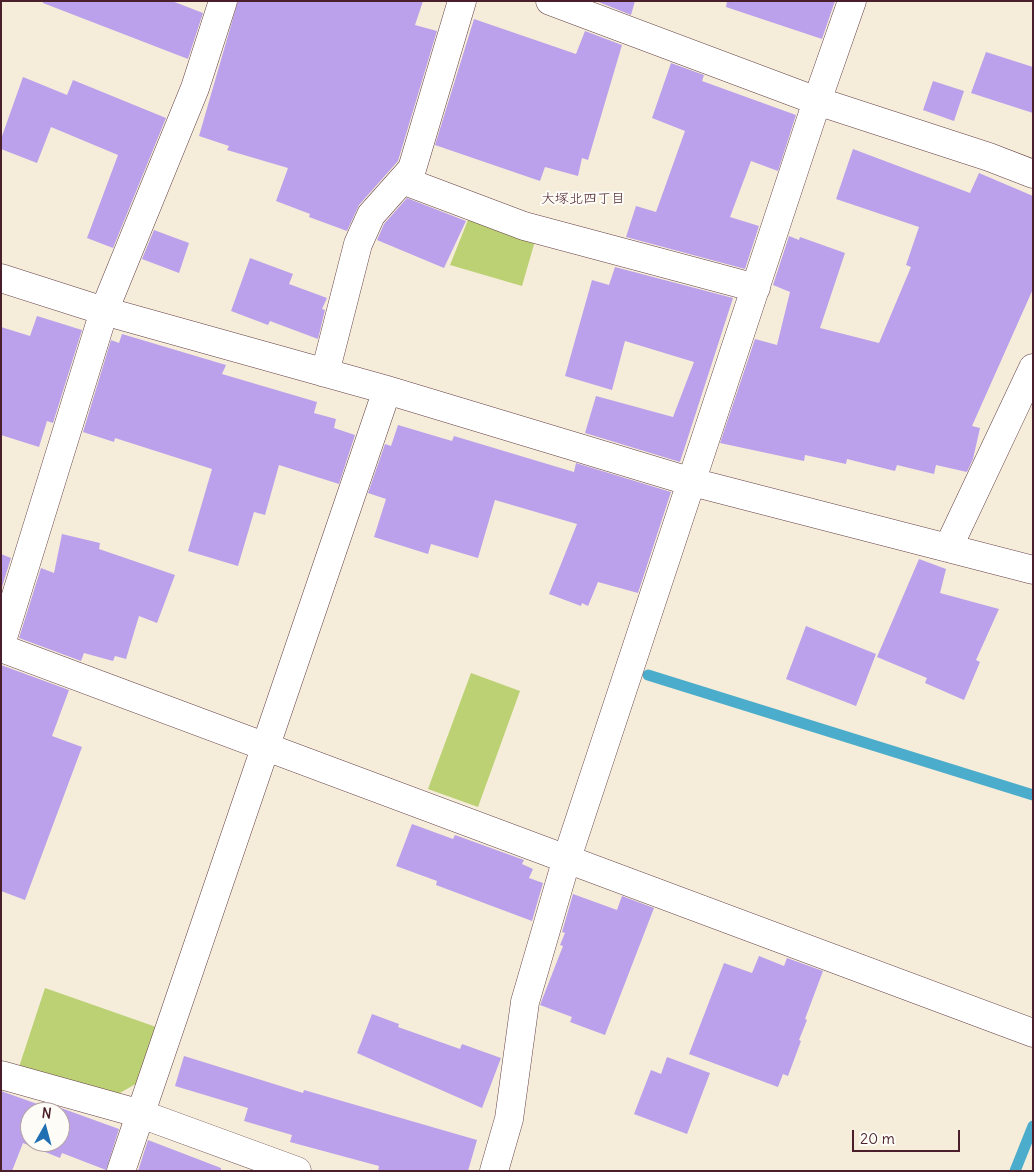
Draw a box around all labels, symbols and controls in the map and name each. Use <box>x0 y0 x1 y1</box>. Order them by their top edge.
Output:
district label: 大塚北四丁目 <box>541 191 625 207</box>
north arrow <box>20 1102 70 1152</box>
text: N <box>41 1104 53 1123</box>
scale bar <box>854 1120 962 1152</box>
text: 20 m <box>860 1129 895 1148</box>

